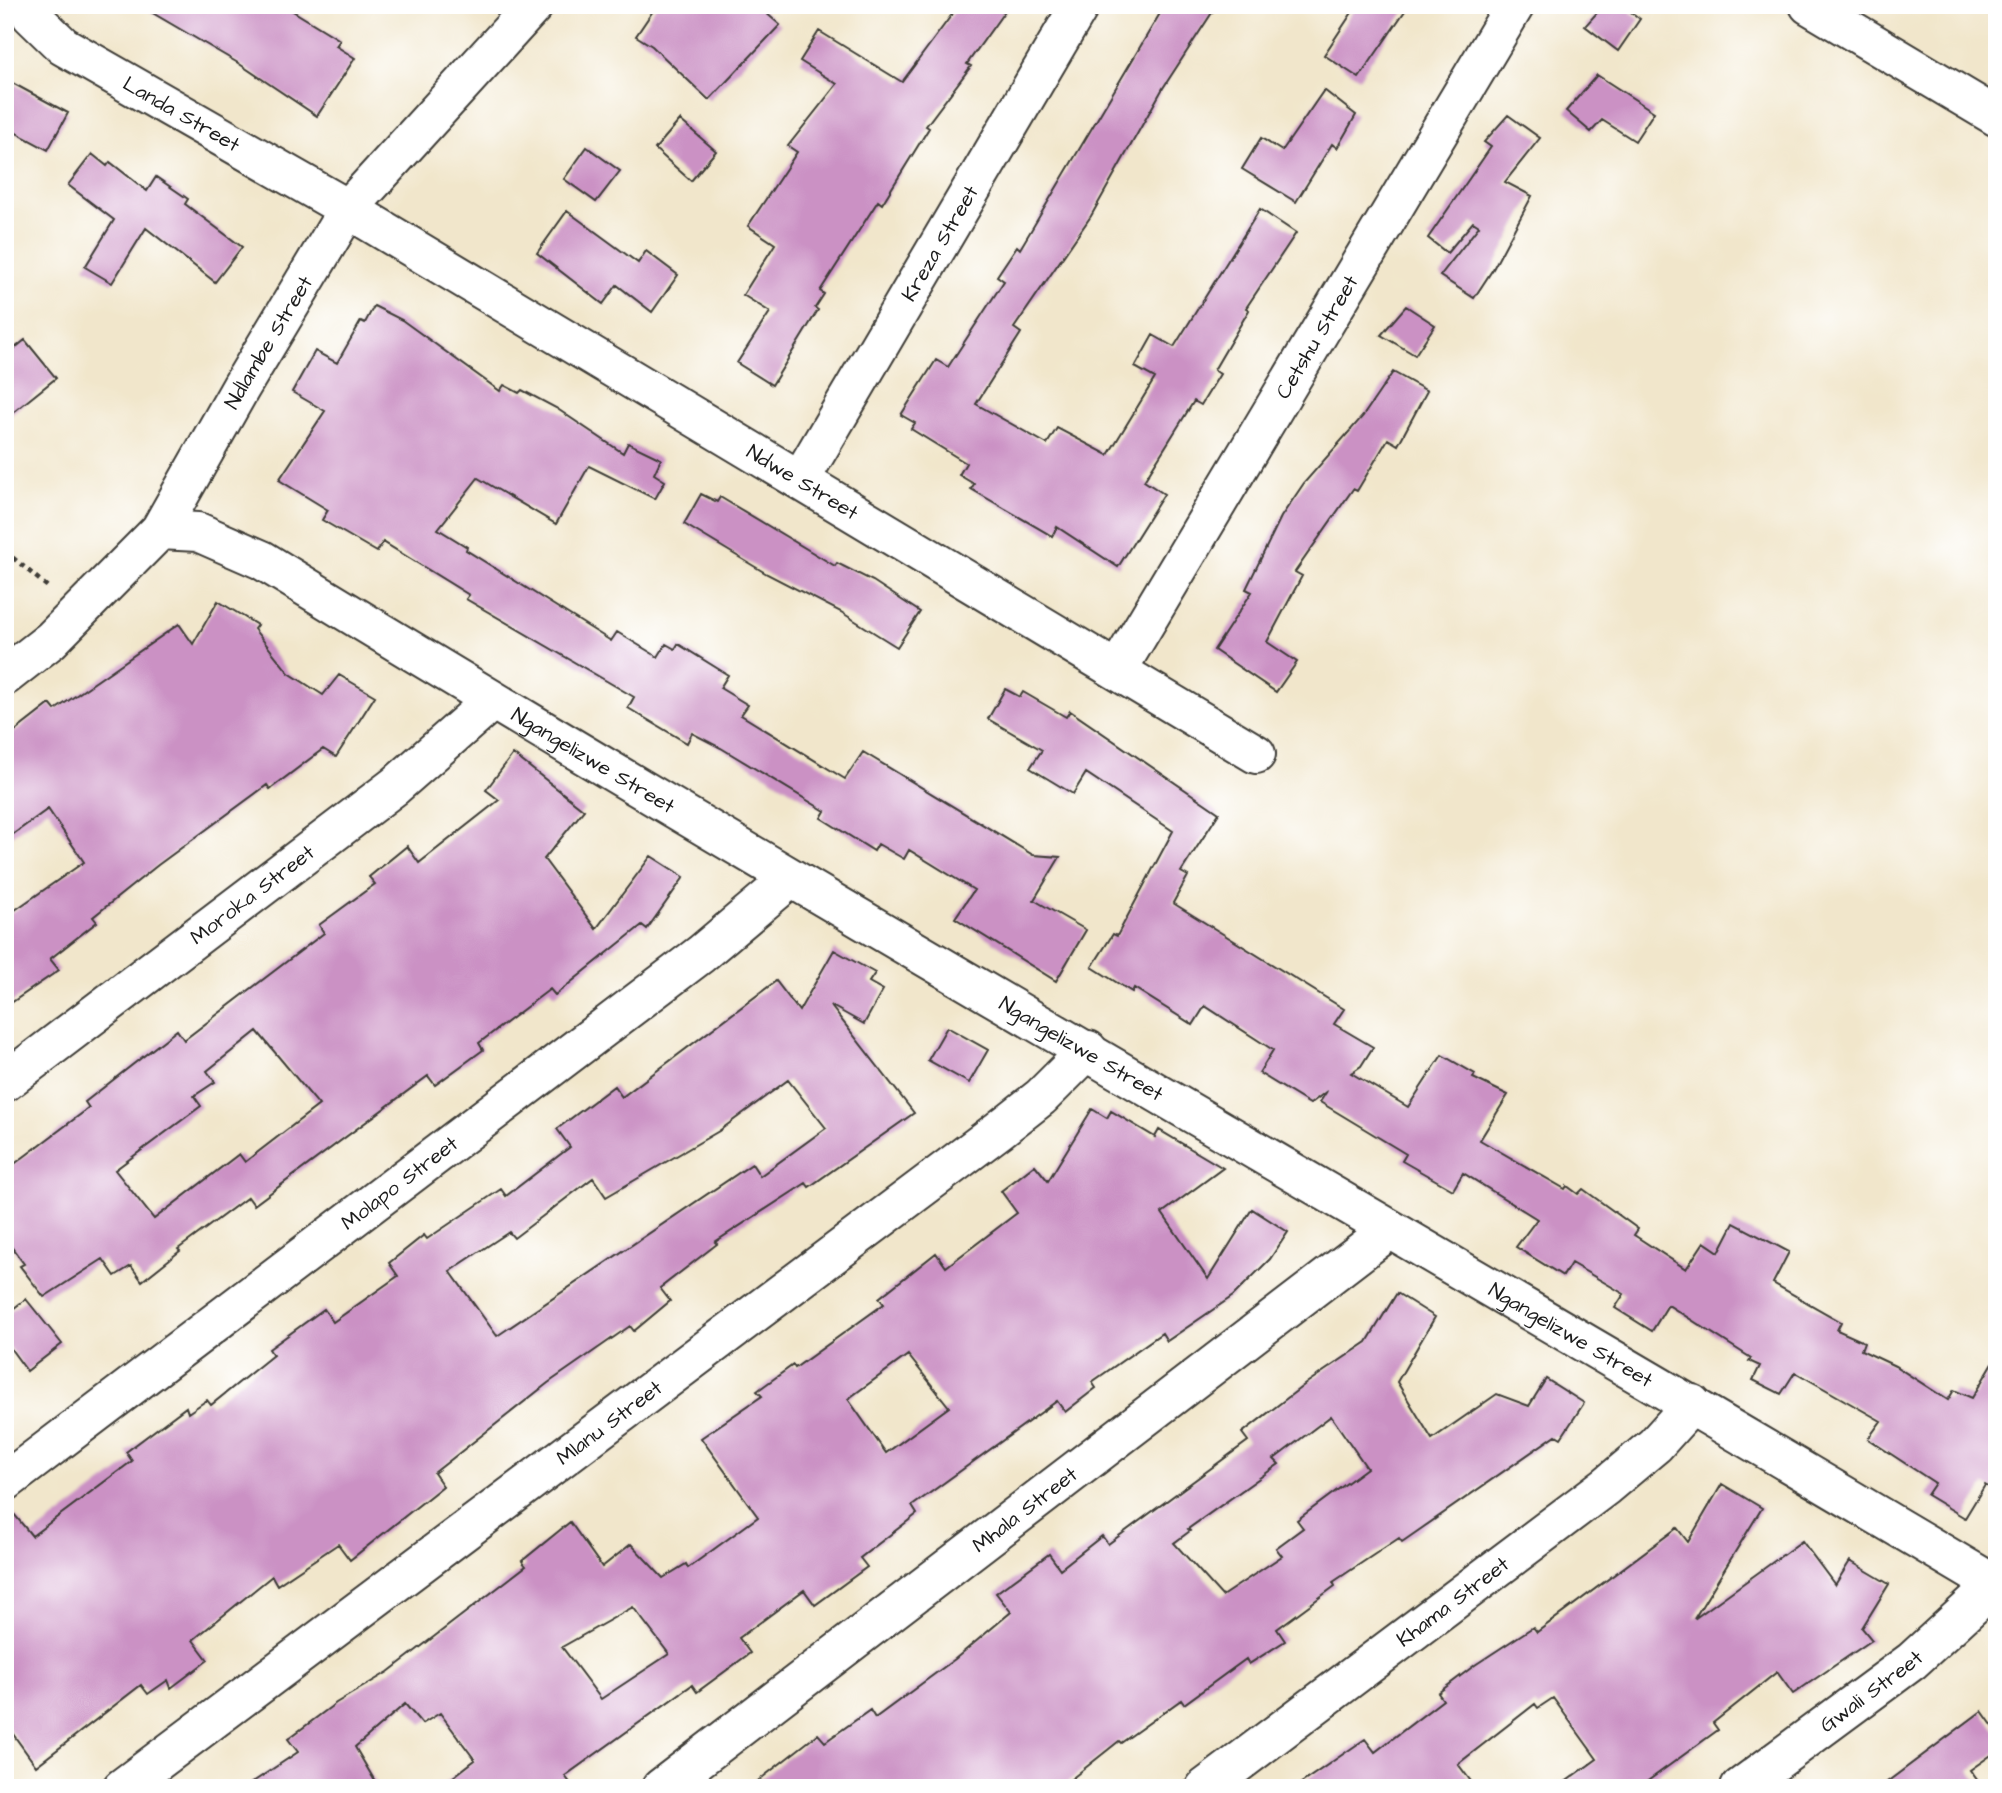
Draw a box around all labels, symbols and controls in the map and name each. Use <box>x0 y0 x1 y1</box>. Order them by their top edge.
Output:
street label: Landa Street <box>118 69 246 160</box>
street label: Kreza Street <box>895 180 986 307</box>
street label: Cetshu Street <box>1269 269 1366 404</box>
street label: Ndlambe Street <box>217 270 320 414</box>
street label: Ndwe Street <box>741 438 864 527</box>
street label: Ngangelizwe Street <box>506 700 681 821</box>
street label: Moroka Street <box>184 838 321 952</box>
street label: Ngangelizwe Street <box>994 990 1169 1109</box>
street label: Molapo Street <box>335 1129 465 1237</box>
street label: Ngangelizwe Street <box>1483 1276 1659 1395</box>
street label: Mlanu Street <box>550 1373 669 1472</box>
street label: Mhala Street <box>966 1460 1084 1560</box>
street label: Khama Street <box>1391 1550 1516 1654</box>
street label: Gwali Street <box>1814 1643 1930 1739</box>

